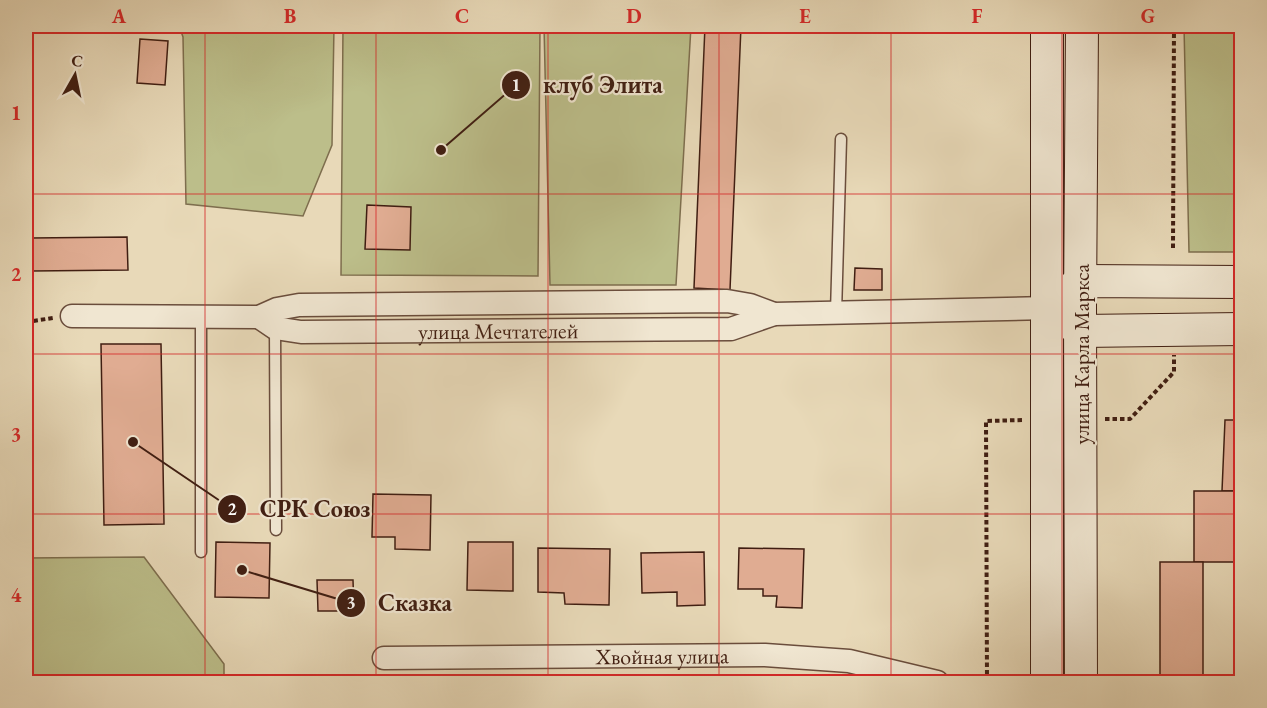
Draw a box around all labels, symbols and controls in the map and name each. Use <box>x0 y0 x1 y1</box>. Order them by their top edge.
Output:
text: A <box>111 3 127 29</box>
text: B <box>284 3 296 29</box>
text: C <box>455 3 469 29</box>
text: D <box>626 3 642 29</box>
text: E <box>799 3 811 29</box>
text: F <box>972 3 983 29</box>
text: G <box>1141 3 1155 29</box>
north arrow <box>45 45 105 105</box>
text: С <box>70 49 85 72</box>
callout: клуб Элита <box>501 64 675 106</box>
text: клуб Элита <box>543 69 663 101</box>
text: 1 <box>511 73 521 96</box>
text: 1 <box>11 100 21 126</box>
text: 2 <box>11 261 22 287</box>
street label: улица Карла Маркса <box>1067 263 1096 444</box>
street label: улица Мечтателей <box>418 316 579 346</box>
text: 3 <box>11 421 21 447</box>
callout: СРК Союз <box>217 488 382 530</box>
text: СРК Союз <box>260 493 370 524</box>
text: 2 <box>227 497 237 520</box>
text: 4 <box>11 582 22 608</box>
callout: Сказка <box>336 582 464 624</box>
text: Сказка <box>378 587 452 618</box>
text: 3 <box>346 591 356 614</box>
street label: Хвойная улица <box>594 641 729 671</box>

